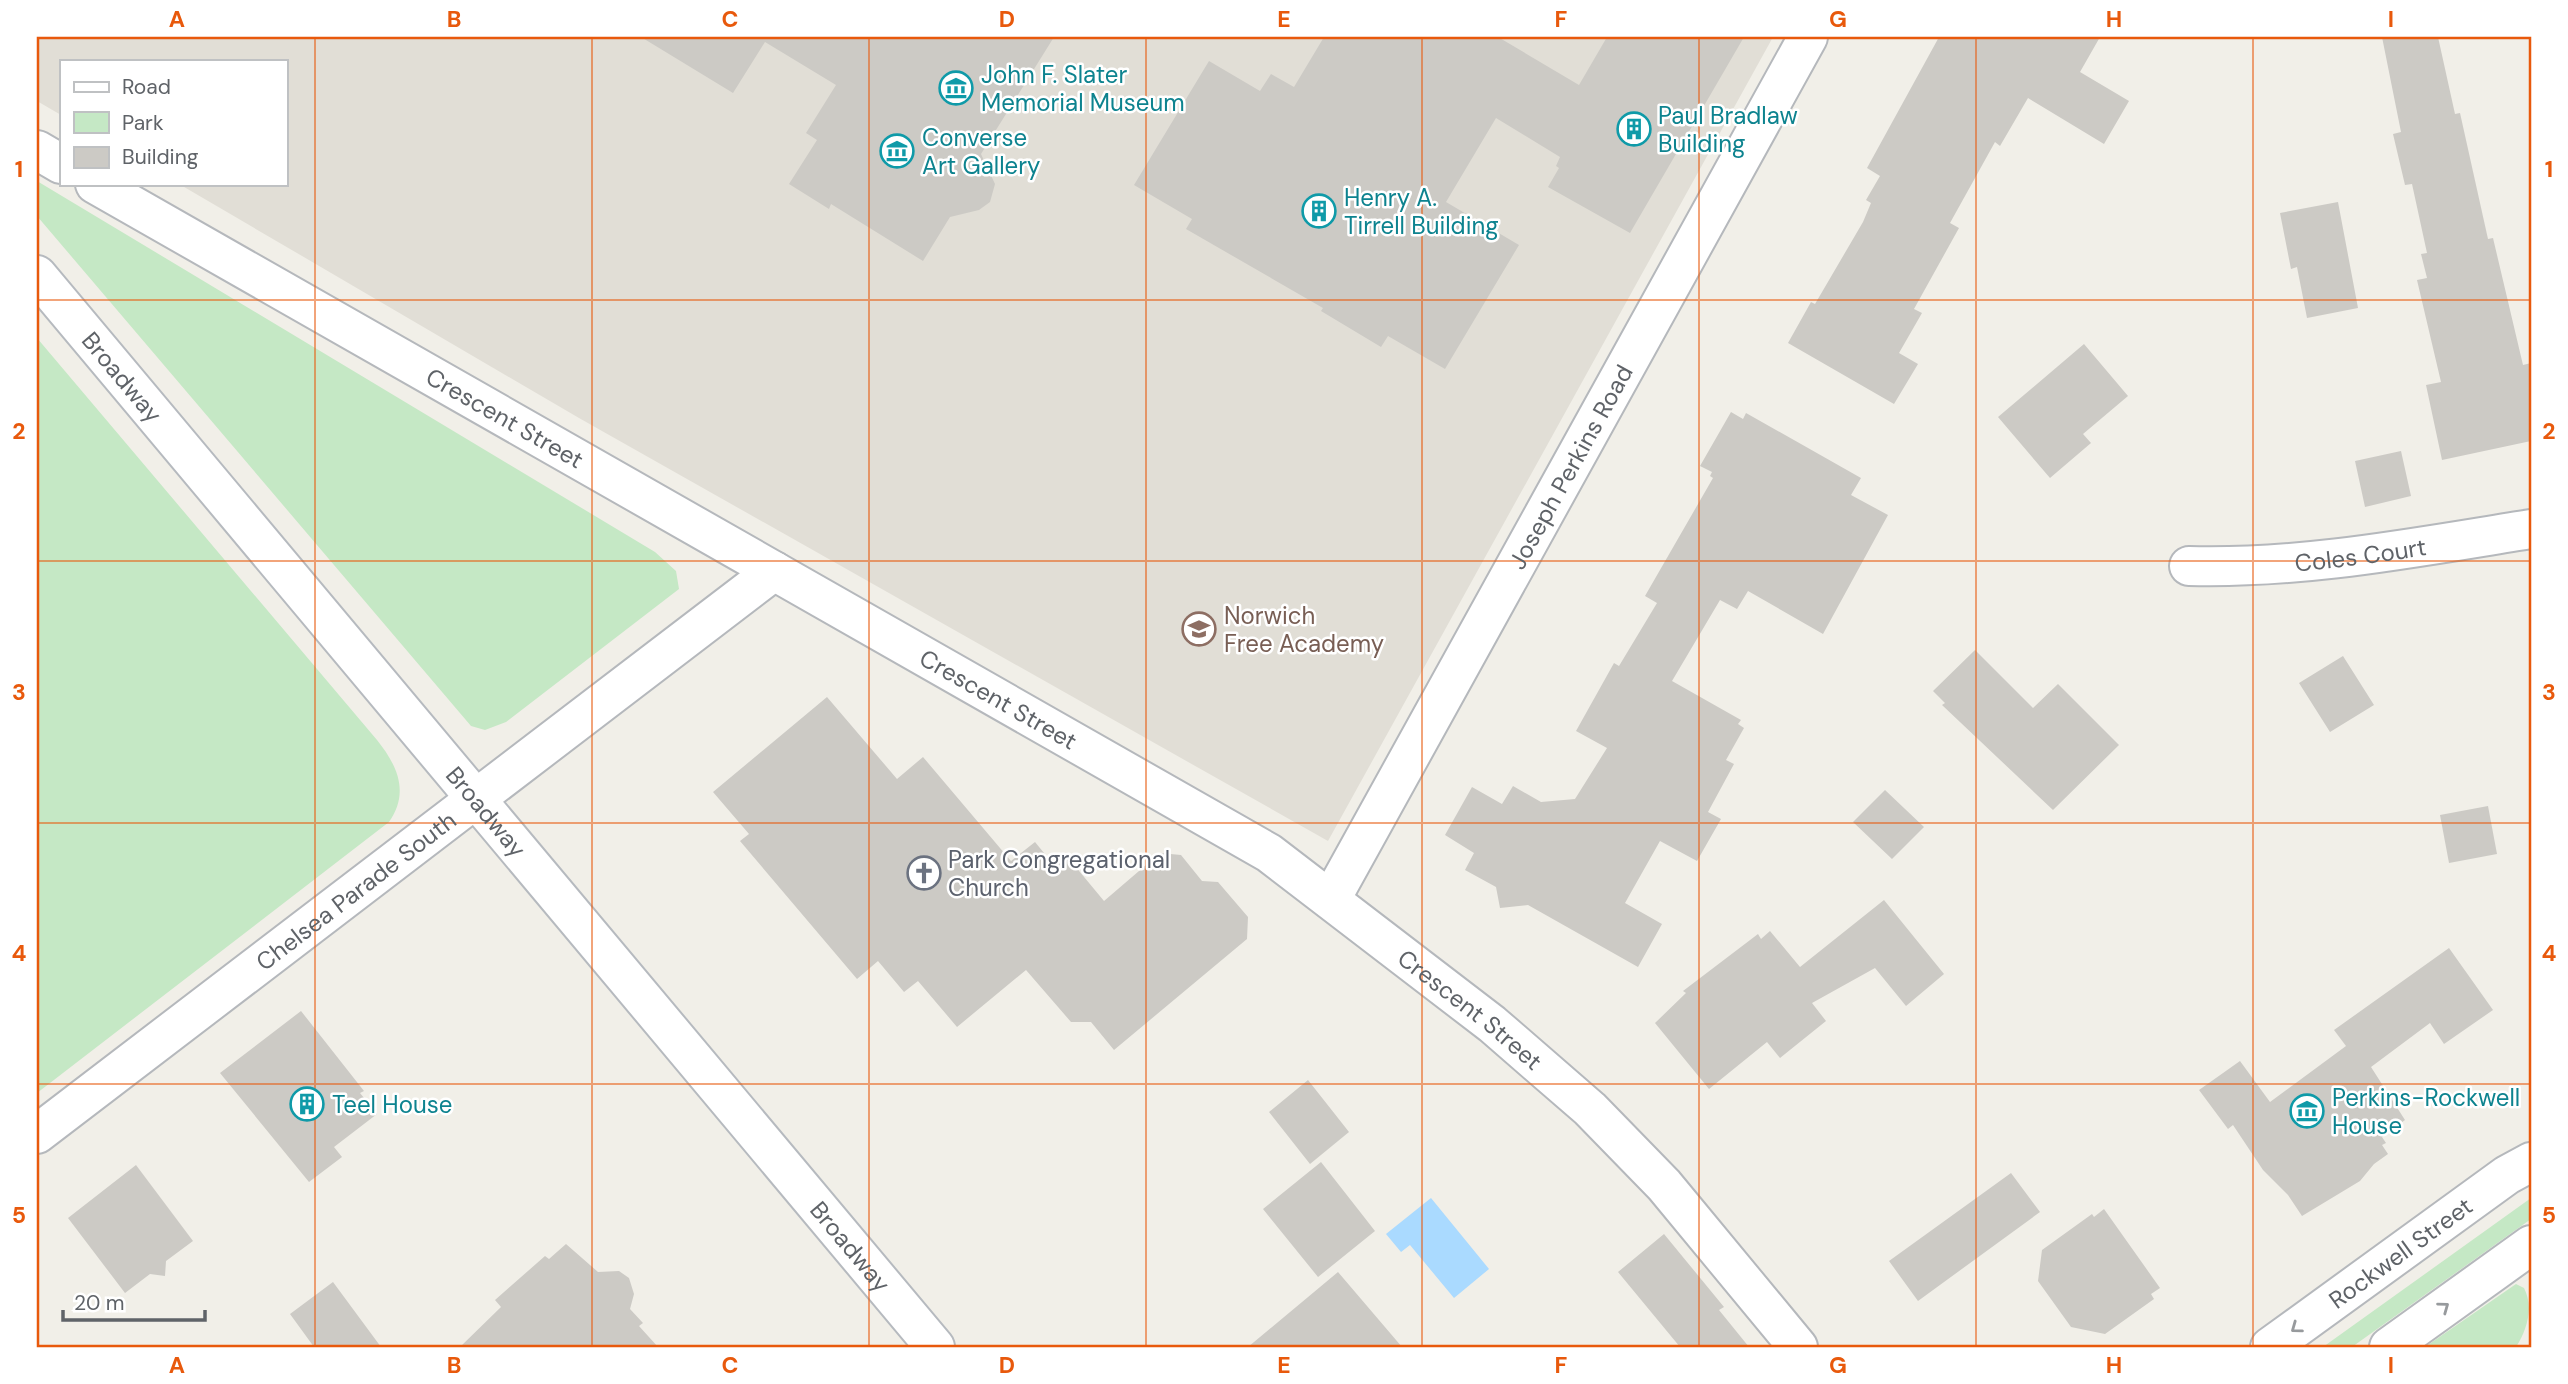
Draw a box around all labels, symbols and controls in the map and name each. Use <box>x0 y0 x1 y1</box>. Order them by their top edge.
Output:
text: A <box>169 4 185 34</box>
text: B <box>447 4 461 34</box>
text: C <box>722 4 738 34</box>
text: D <box>999 4 1015 34</box>
text: E <box>1277 4 1291 34</box>
text: F <box>1555 4 1568 34</box>
text: G <box>1829 4 1847 34</box>
text: H <box>2106 4 2122 34</box>
text: I <box>2388 4 2394 34</box>
place label: John F. Slater Memorial Museum <box>981 59 1185 118</box>
legend <box>60 60 287 186</box>
museum icon: John F. Slater Memorial Museum <box>937 69 975 107</box>
text: Road <box>122 73 171 101</box>
place label: Paul Bradlaw Building <box>1658 100 1798 159</box>
text: Park <box>122 109 164 137</box>
building icon: Paul Bradlaw Building <box>1615 110 1653 148</box>
place label: Converse Art Gallery <box>922 122 1040 181</box>
museum icon: Converse Art Gallery <box>878 132 916 170</box>
text: Building <box>122 143 199 171</box>
text: 1 <box>15 154 23 184</box>
text: 1 <box>2545 154 2553 184</box>
place label: Henry A. Tirrell Building <box>1344 182 1499 241</box>
building icon: Henry A. Tirrell Building <box>1300 192 1338 230</box>
street label: Broadway <box>75 325 169 429</box>
street label: Joseph Perkins Road <box>1501 359 1639 574</box>
street label: Crescent Street <box>421 361 589 475</box>
text: 2 <box>12 416 26 446</box>
text: 2 <box>2542 416 2556 446</box>
street label: Coles Court <box>2293 531 2428 578</box>
place label: Norwich Free Academy <box>1224 600 1384 659</box>
school or university icon: Norwich Free Academy <box>1180 610 1218 648</box>
street label: Crescent Street <box>914 642 1083 756</box>
text: 3 <box>12 677 26 707</box>
text: 3 <box>2542 677 2556 707</box>
street label: Broadway <box>440 760 533 863</box>
street label: Chelsea Parade South <box>249 804 462 977</box>
place label: Park Congregational Church <box>948 844 1170 903</box>
church icon: Park Congregational Church <box>905 854 943 892</box>
text: 4 <box>12 938 27 968</box>
text: 4 <box>2542 938 2557 968</box>
street label: Crescent Street <box>1392 942 1549 1076</box>
place label: Perkins-Rockwell House <box>2332 1082 2520 1141</box>
building icon: Teel House <box>288 1085 326 1123</box>
place label: Teel House <box>332 1089 452 1120</box>
museum icon: Perkins-Rockwell House <box>2288 1092 2326 1130</box>
street label: Rockwell Street <box>2322 1190 2478 1315</box>
street label: Broadway <box>804 1194 898 1298</box>
text: 5 <box>12 1200 26 1230</box>
text: 5 <box>2542 1200 2556 1230</box>
scale bar <box>63 1279 205 1323</box>
text: 20 m <box>74 1289 125 1317</box>
one-way arrow <box>2437 1303 2449 1315</box>
one-way arrow <box>2291 1320 2304 1333</box>
text: A <box>169 1350 185 1380</box>
text: B <box>447 1350 461 1380</box>
text: C <box>722 1350 738 1380</box>
text: D <box>999 1350 1015 1380</box>
text: E <box>1277 1350 1291 1380</box>
text: F <box>1555 1350 1568 1380</box>
text: G <box>1829 1350 1847 1380</box>
text: H <box>2106 1350 2122 1380</box>
text: I <box>2388 1350 2394 1380</box>

